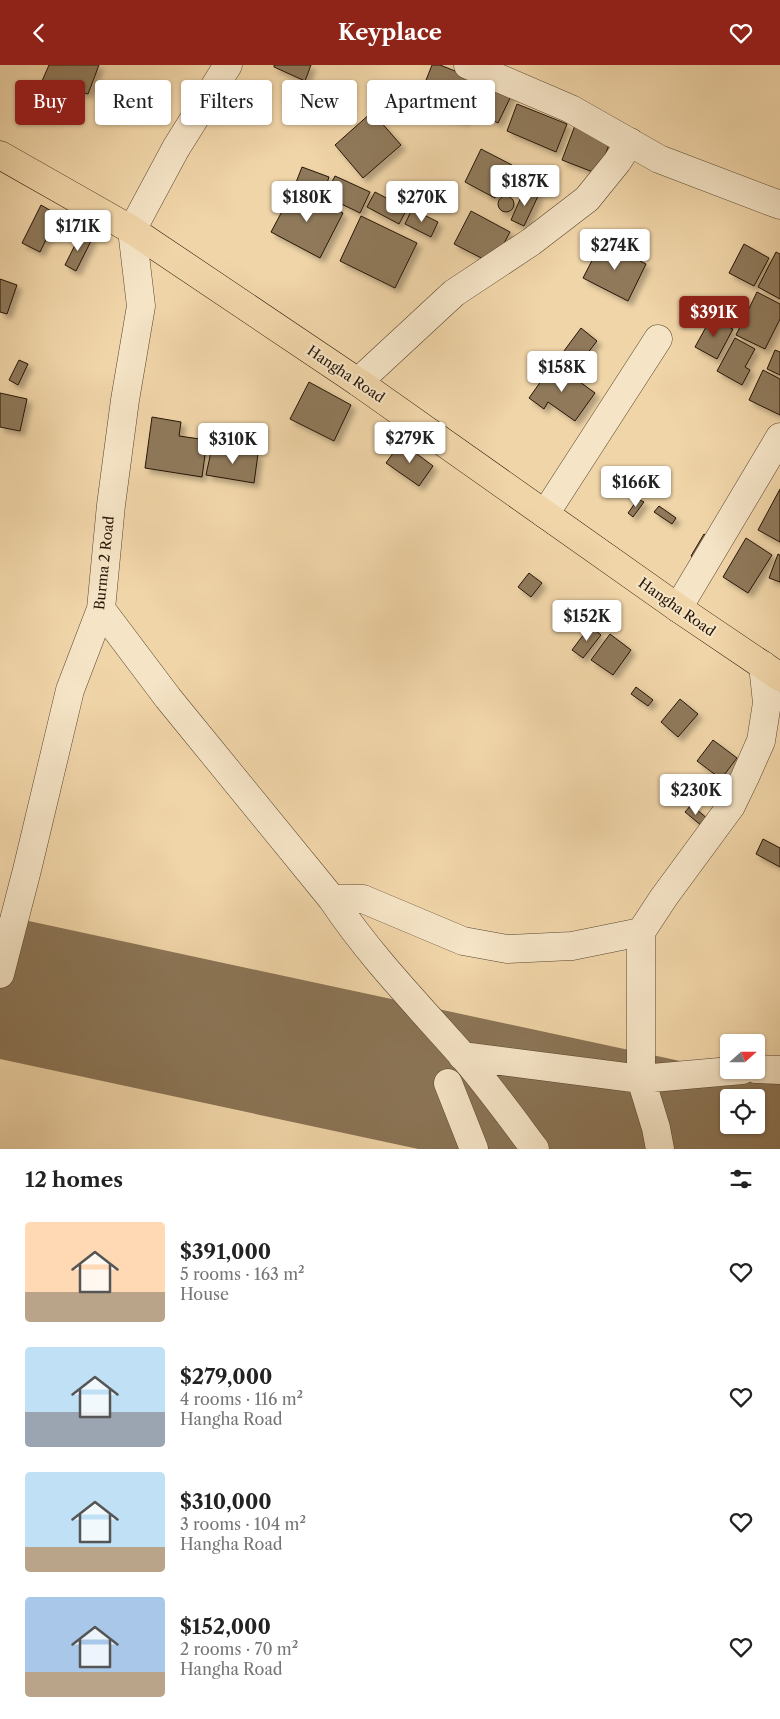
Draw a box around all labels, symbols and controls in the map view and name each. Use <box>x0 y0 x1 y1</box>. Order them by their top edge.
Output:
icon: back <box>25 19 53 47</box>
text: Keyplace <box>338 19 442 46</box>
icon: heart <box>727 19 755 47</box>
chip: Buy <box>15 80 85 125</box>
chip: Rent <box>95 80 171 125</box>
chip: Filters <box>181 80 272 125</box>
chip: New <box>282 80 357 125</box>
chip: Apartment <box>367 80 495 125</box>
pin: $187K <box>490 165 560 207</box>
text: $187K <box>501 171 549 191</box>
pin: $180K <box>272 181 342 223</box>
pin: $270K <box>387 181 457 223</box>
text: $180K <box>283 187 331 207</box>
text: $270K <box>397 187 447 207</box>
pin: $171K <box>43 209 113 252</box>
text: $171K <box>56 216 100 236</box>
pin: $274K <box>580 229 650 271</box>
text: $274K <box>591 235 639 255</box>
pin: $391K <box>679 295 749 338</box>
text: $391K <box>690 302 738 322</box>
street label: Hangha Road <box>304 341 389 407</box>
pin: $158K <box>527 351 597 393</box>
text: $158K <box>538 357 586 377</box>
pin: $279K <box>375 421 445 464</box>
pin: $310K <box>198 423 268 465</box>
text: $279K <box>385 428 435 448</box>
text: $310K <box>209 429 257 449</box>
pin: $166K <box>601 465 671 508</box>
text: $166K <box>612 472 660 492</box>
street label: Burma 2 Road <box>90 515 118 611</box>
street label: Hangha Road <box>635 574 719 640</box>
pin: $152K <box>552 599 622 642</box>
text: $152K <box>563 606 611 626</box>
pin: $230K <box>661 773 731 816</box>
text: $230K <box>671 780 721 800</box>
north arrow <box>720 1034 765 1079</box>
map controls <box>720 1034 765 1134</box>
button: locate <box>720 1089 765 1134</box>
icon: filters <box>727 1165 755 1193</box>
text: 12 homes <box>25 1167 123 1192</box>
text: $391,000 <box>180 1239 271 1264</box>
icon: home <box>65 1242 125 1302</box>
icon: heart <box>727 1258 755 1286</box>
text: 5 rooms · 163 m² <box>180 1264 305 1284</box>
text: House <box>180 1284 229 1304</box>
text: $279,000 <box>180 1364 272 1389</box>
icon: home <box>65 1367 125 1427</box>
icon: heart <box>727 1383 755 1411</box>
text: 4 rooms · 116 m² <box>180 1389 303 1409</box>
text: Hangha Road <box>180 1409 283 1429</box>
text: $310,000 <box>180 1489 272 1514</box>
icon: home <box>65 1492 125 1552</box>
icon: heart <box>727 1508 755 1536</box>
text: 3 rooms · 104 m² <box>180 1514 306 1534</box>
text: Hangha Road <box>180 1534 283 1554</box>
text: $152,000 <box>180 1614 271 1639</box>
icon: home <box>65 1617 125 1677</box>
icon: heart <box>727 1633 755 1661</box>
text: 2 rooms · 70 m² <box>180 1639 298 1659</box>
text: Hangha Road <box>180 1659 283 1679</box>

